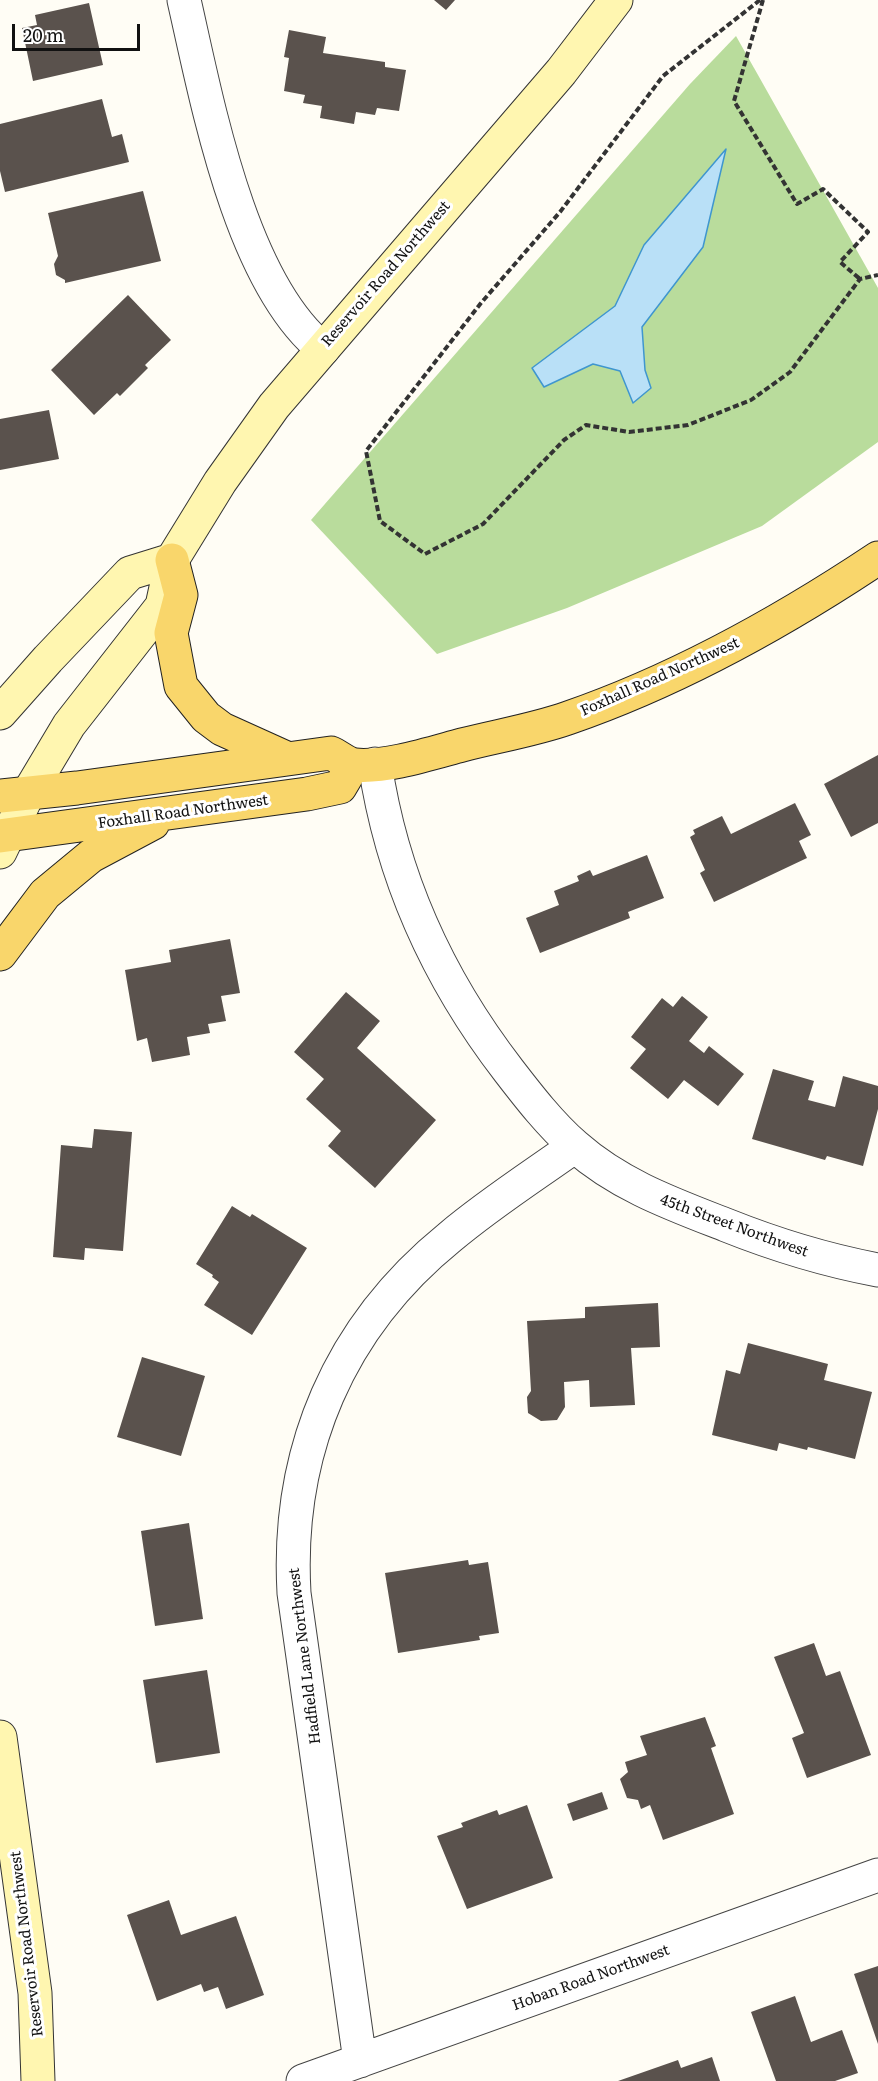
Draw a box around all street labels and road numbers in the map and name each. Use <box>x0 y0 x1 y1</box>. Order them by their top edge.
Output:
street label: Reservoir Road Northwest <box>318 197 454 351</box>
street label: Foxhall Road Northwest <box>578 634 742 720</box>
street label: Foxhall Road Northwest <box>97 791 269 833</box>
street label: 45th Street Northwest <box>657 1191 811 1261</box>
street label: Hadfield Lane Northwest <box>285 1567 325 1745</box>
street label: Reservoir Road Northwest <box>7 1850 47 2038</box>
street label: Hoban Road Northwest <box>510 1941 672 2015</box>

